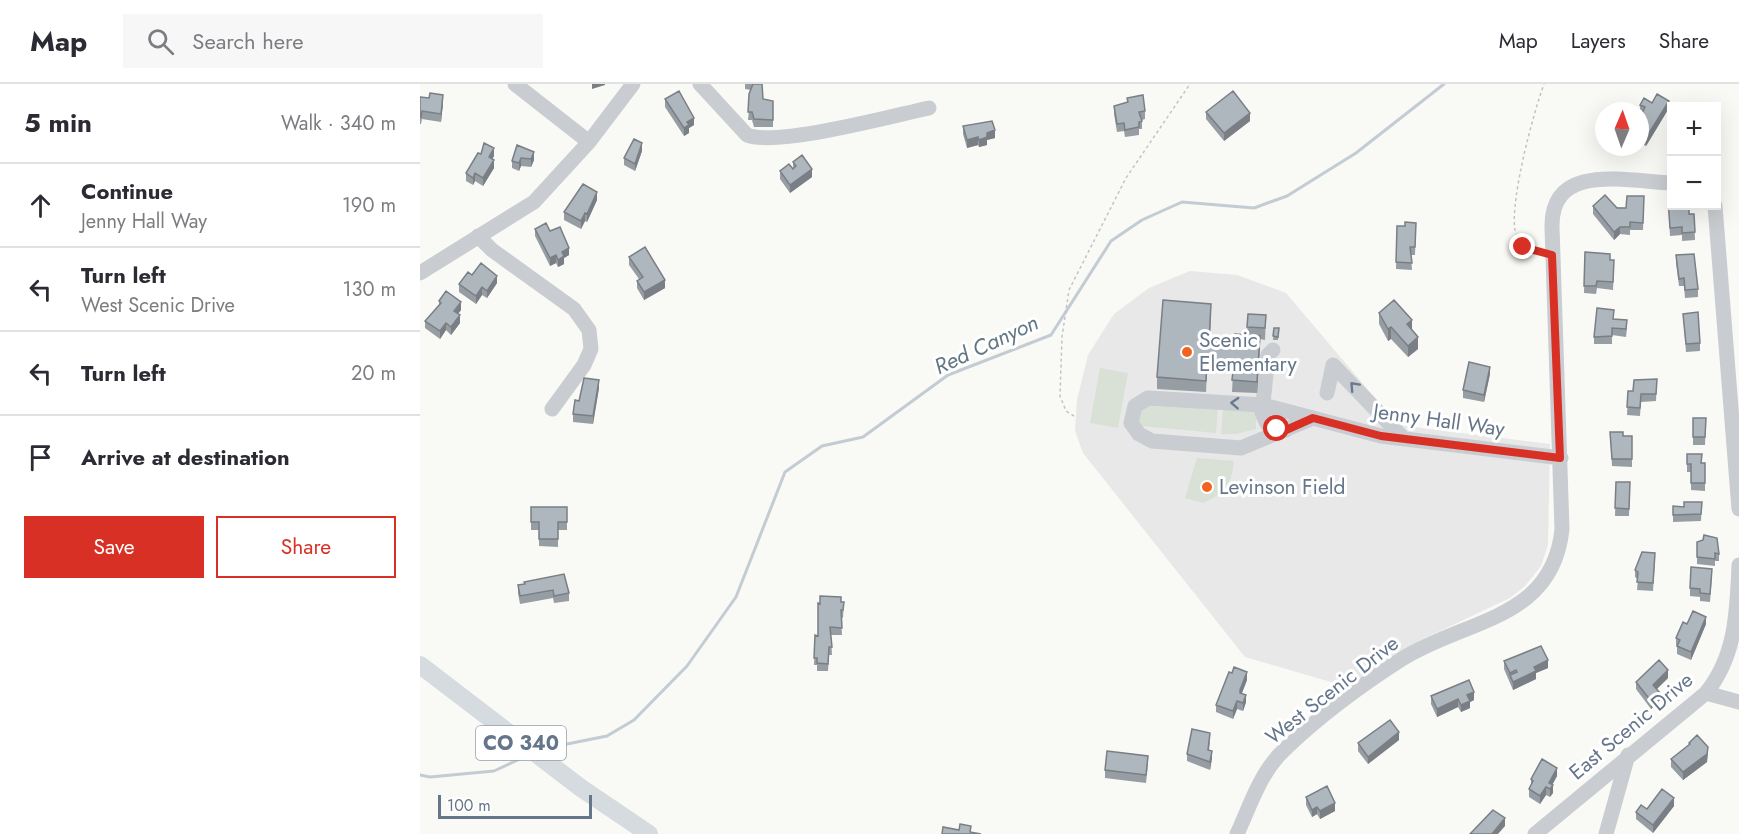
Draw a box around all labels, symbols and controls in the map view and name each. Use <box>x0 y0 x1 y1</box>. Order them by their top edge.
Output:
search box <box>123 14 543 68</box>
text: Map <box>30 21 87 62</box>
icon: search <box>144 25 177 58</box>
text: Search here <box>192 25 304 57</box>
text: Map <box>1499 26 1538 56</box>
text: Layers <box>1571 26 1626 56</box>
text: Share <box>1659 26 1709 56</box>
north arrow <box>1595 102 1649 156</box>
map controls <box>1667 102 1721 210</box>
button: + <box>1667 102 1721 156</box>
text: 5 min <box>24 104 92 142</box>
text: Walk · 340 m <box>281 109 396 138</box>
button: − <box>1667 156 1721 210</box>
text: Continue <box>81 175 173 207</box>
icon: ahead <box>24 189 57 222</box>
text: 190 m <box>342 191 396 220</box>
text: Jenny Hall Way <box>81 207 207 236</box>
route end <box>1509 233 1535 259</box>
text: Turn left <box>81 259 166 291</box>
icon: left <box>24 273 57 306</box>
text: 130 m <box>342 275 396 304</box>
text: West Scenic Drive <box>81 291 235 320</box>
water label: Red Canyon <box>929 306 1043 382</box>
place label: Scenic Elementary <box>1199 325 1297 379</box>
marker: Scenic Elementary <box>1180 345 1194 359</box>
icon: left <box>24 357 57 390</box>
text: Turn left <box>81 357 166 389</box>
text: 20 m <box>351 359 396 388</box>
one-way arrow <box>1350 383 1361 393</box>
street label: Jenny Hall Way <box>1368 396 1507 444</box>
one-way arrow <box>1231 397 1240 410</box>
route start <box>1263 415 1289 441</box>
icon: arrive <box>24 441 57 474</box>
text: Arrive at destination <box>81 441 290 473</box>
place label: Levinson Field <box>1219 472 1346 502</box>
marker: Levinson Field <box>1200 480 1214 494</box>
button: Save <box>24 516 204 578</box>
button: Share <box>216 516 396 578</box>
street label: West Scenic Drive <box>1259 628 1405 752</box>
street label: East Scenic Drive <box>1563 665 1700 787</box>
road number: CO 340 <box>476 726 566 760</box>
scale bar <box>438 792 592 820</box>
text: 100 m <box>447 794 491 817</box>

